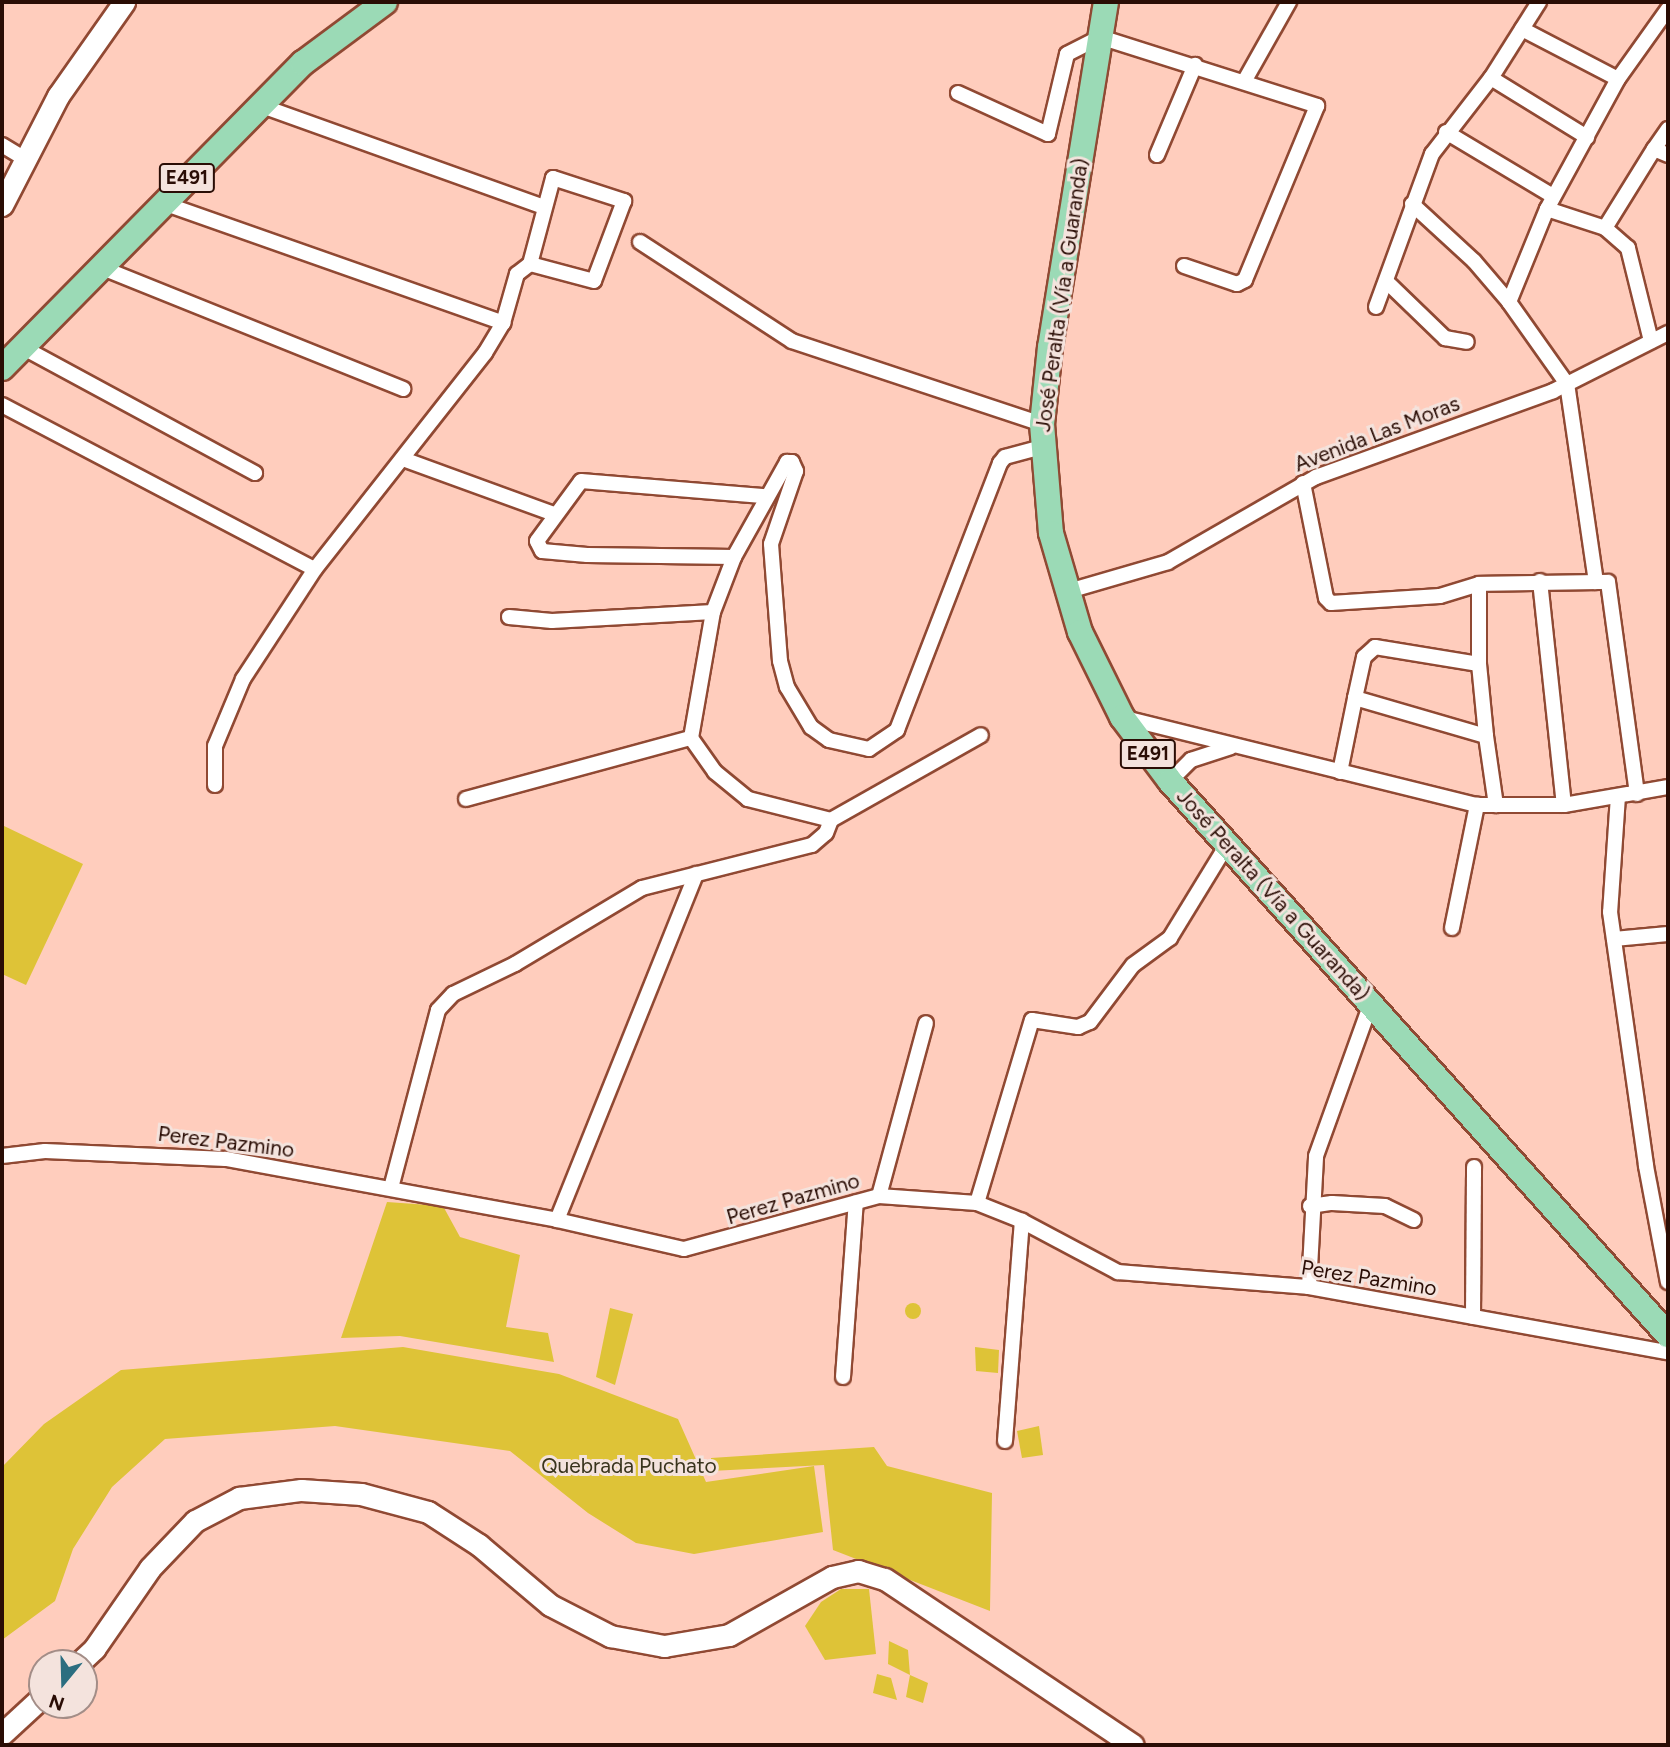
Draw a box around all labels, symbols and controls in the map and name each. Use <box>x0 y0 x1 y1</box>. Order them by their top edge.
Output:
street label: José Peralta (Vía a Guaranda) <box>1030 157 1094 433</box>
road number: E491 <box>157 162 217 194</box>
street label: Avenida Las Moras <box>1291 391 1463 477</box>
road number: E491 <box>1118 738 1178 769</box>
street label: José Peralta (Vía a Guaranda) <box>1171 784 1375 1006</box>
street label: Perez Pazmino <box>156 1121 296 1163</box>
street label: Perez Pazmino <box>724 1168 862 1230</box>
street label: Perez Pazmino <box>1299 1255 1439 1301</box>
park label: Quebrada Puchato <box>541 1453 717 1479</box>
north arrow <box>28 1649 98 1719</box>
text: N <box>46 1689 67 1716</box>

